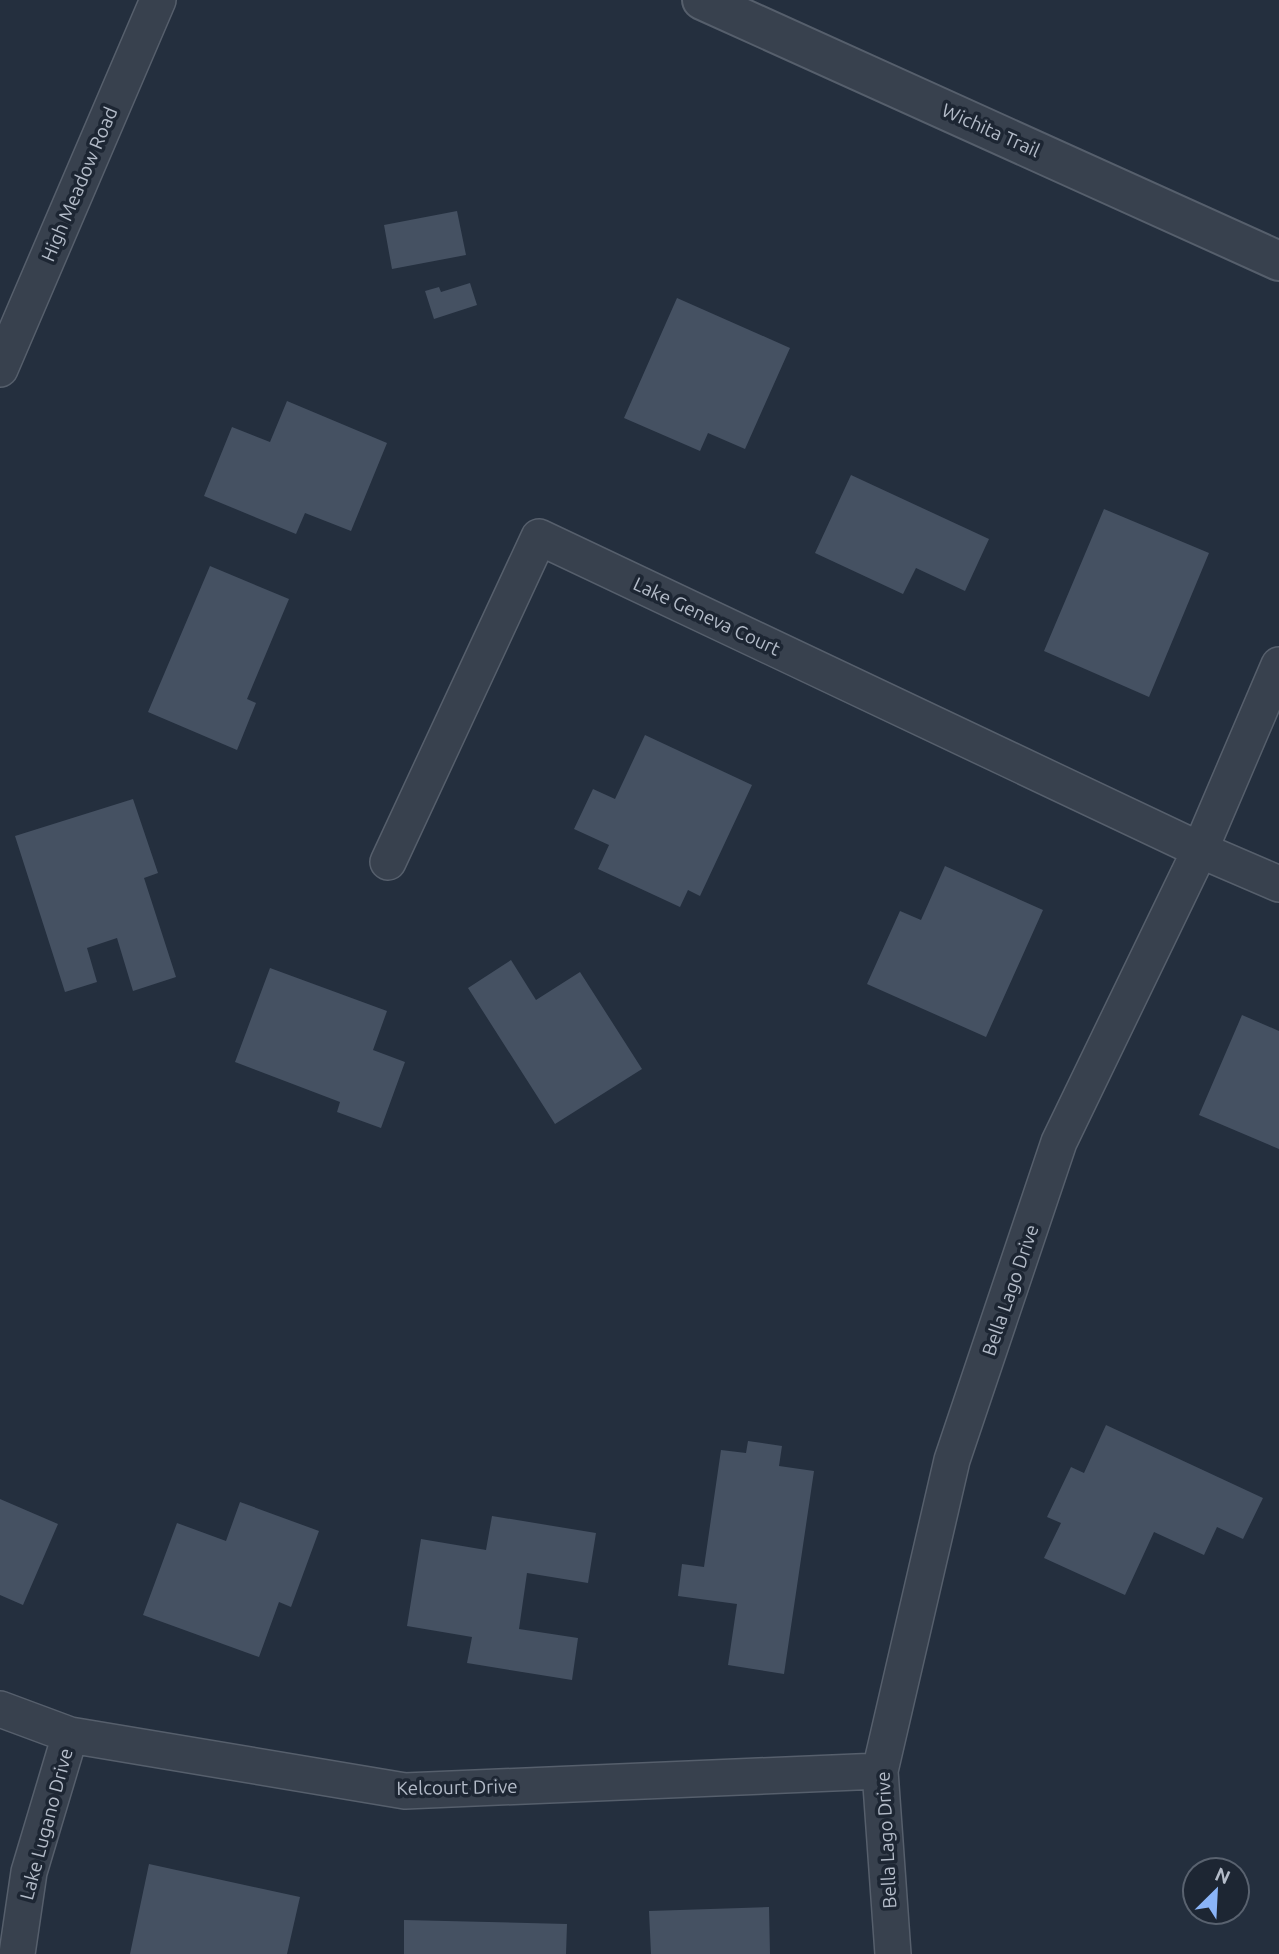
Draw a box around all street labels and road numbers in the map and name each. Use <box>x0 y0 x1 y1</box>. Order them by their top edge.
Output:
street label: Wichita Trail <box>939 99 1043 161</box>
street label: High Meadow Road <box>36 103 122 265</box>
street label: Lake Geneva Court <box>630 572 784 660</box>
street label: Bella Lago Drive <box>977 1221 1043 1359</box>
street label: Lake Lugano Drive <box>15 1746 77 1902</box>
street label: Bella Lago Drive <box>871 1771 901 1909</box>
street label: Kelcourt Drive <box>396 1775 518 1799</box>

